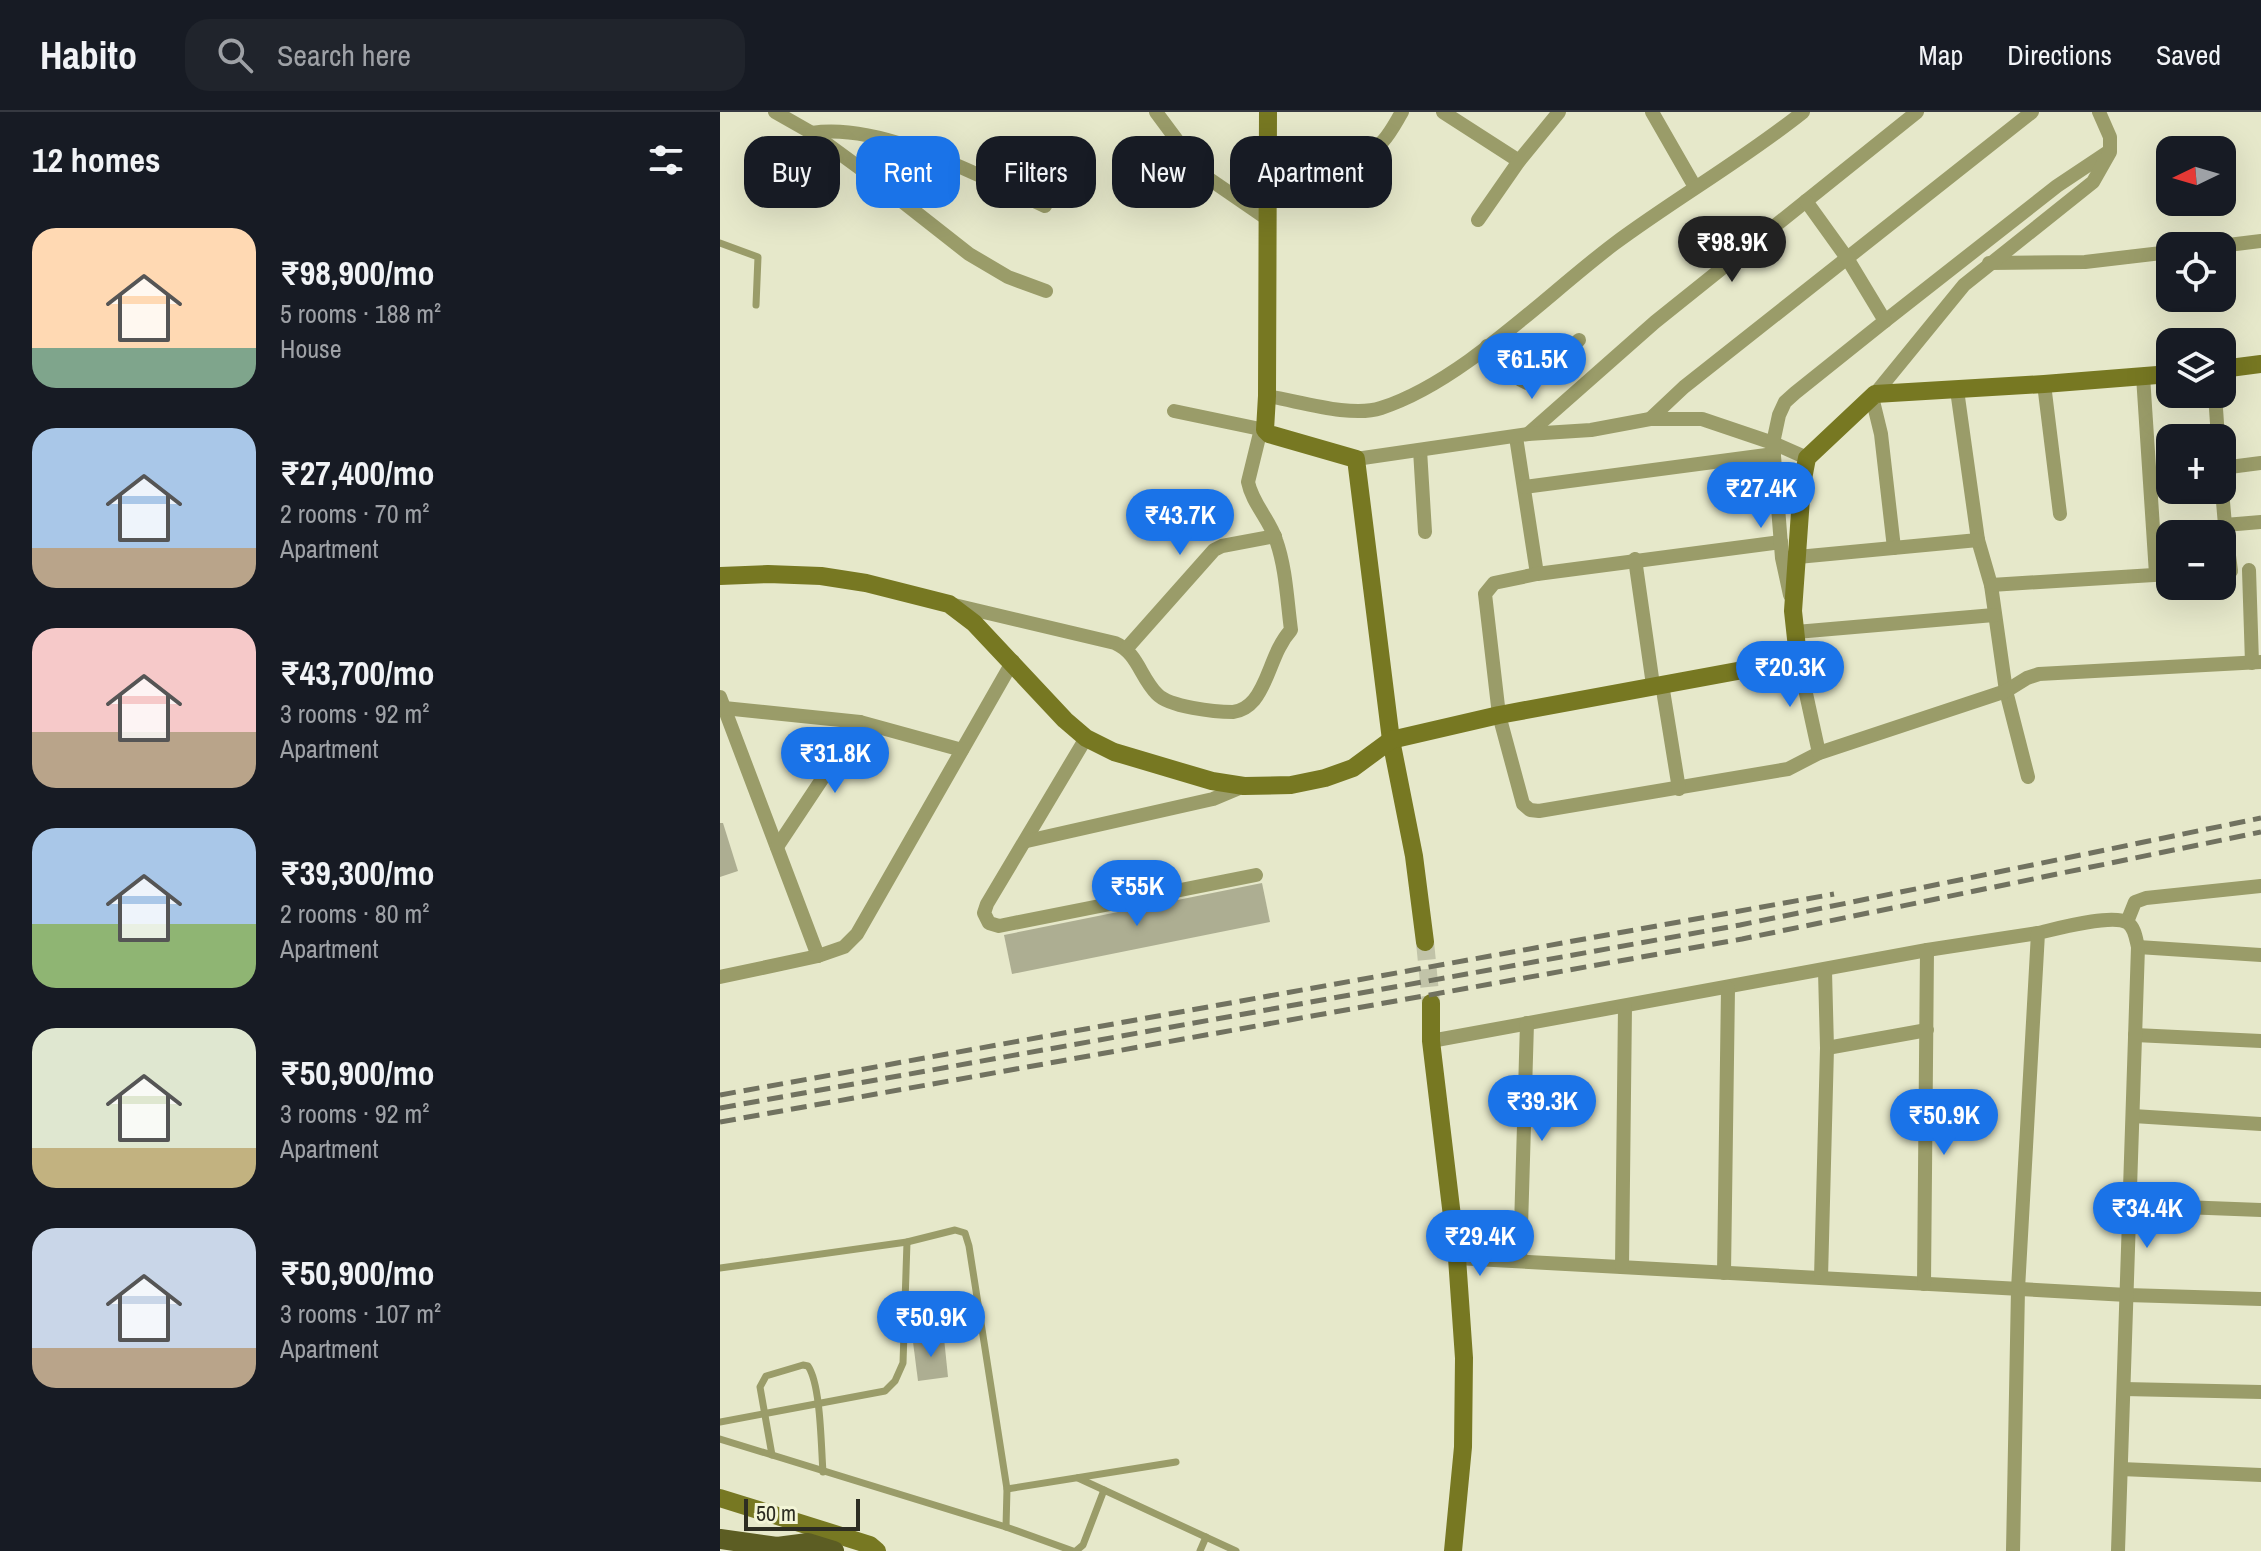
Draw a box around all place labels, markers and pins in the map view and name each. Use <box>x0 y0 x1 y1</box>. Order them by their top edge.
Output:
pin: ₹98.9K <box>1667 216 1797 284</box>
pin: ₹61.5K <box>1467 333 1597 401</box>
pin: ₹27.4K <box>1696 462 1826 530</box>
pin: ₹43.7K <box>1115 489 1245 557</box>
pin: ₹20.3K <box>1725 641 1855 709</box>
pin: ₹31.8K <box>770 727 900 795</box>
pin: ₹55K <box>1090 860 1184 928</box>
pin: ₹39.3K <box>1477 1075 1607 1143</box>
pin: ₹50.9K <box>1879 1089 2009 1157</box>
pin: ₹34.4K <box>2082 1182 2212 1250</box>
pin: ₹29.4K <box>1415 1210 1545 1278</box>
pin: ₹50.9K <box>866 1291 996 1359</box>

